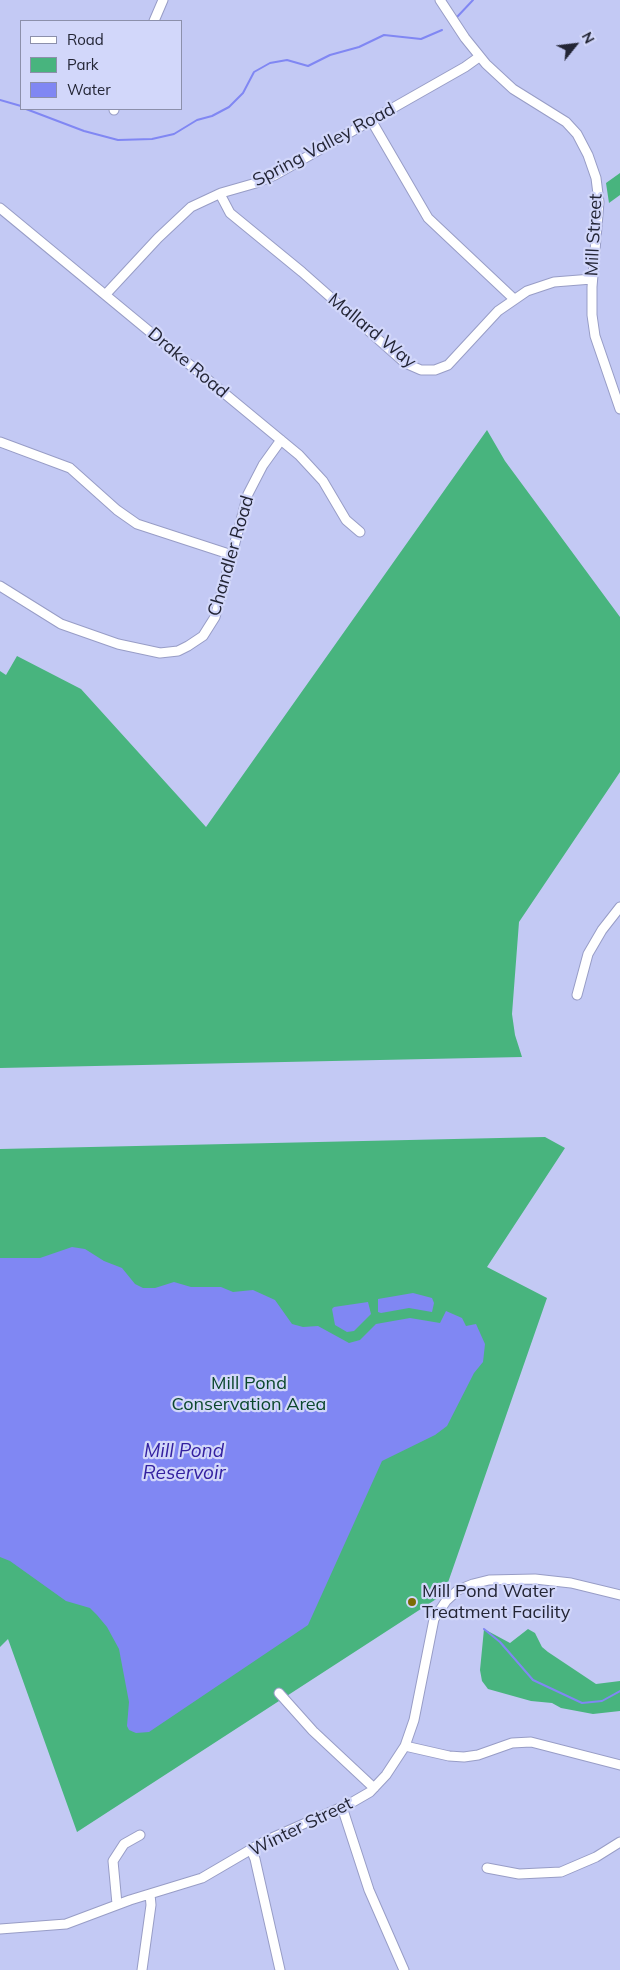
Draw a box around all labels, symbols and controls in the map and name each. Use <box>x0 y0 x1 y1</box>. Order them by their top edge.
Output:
legend <box>20 20 182 110</box>
north arrow <box>550 20 600 70</box>
text: N <box>578 29 599 47</box>
text: Road <box>67 30 104 49</box>
text: Park <box>67 55 99 74</box>
text: Water <box>67 80 111 99</box>
street label: Spring Valley Road <box>249 98 399 192</box>
street label: Mill Street <box>581 193 607 277</box>
street label: Mallard Way <box>324 289 420 373</box>
street label: Drake Road <box>143 323 233 403</box>
street label: Chandler Road <box>203 493 259 619</box>
park label: Mill Pond Conservation Area <box>172 1373 326 1416</box>
water label: Mill Pond Reservoir <box>143 1440 225 1484</box>
place label: Mill Pond Water Treatment Facility <box>422 1581 570 1624</box>
marker: Mill Pond Water Treatment Facility <box>406 1596 418 1608</box>
street label: Winter Street <box>246 1793 356 1861</box>

